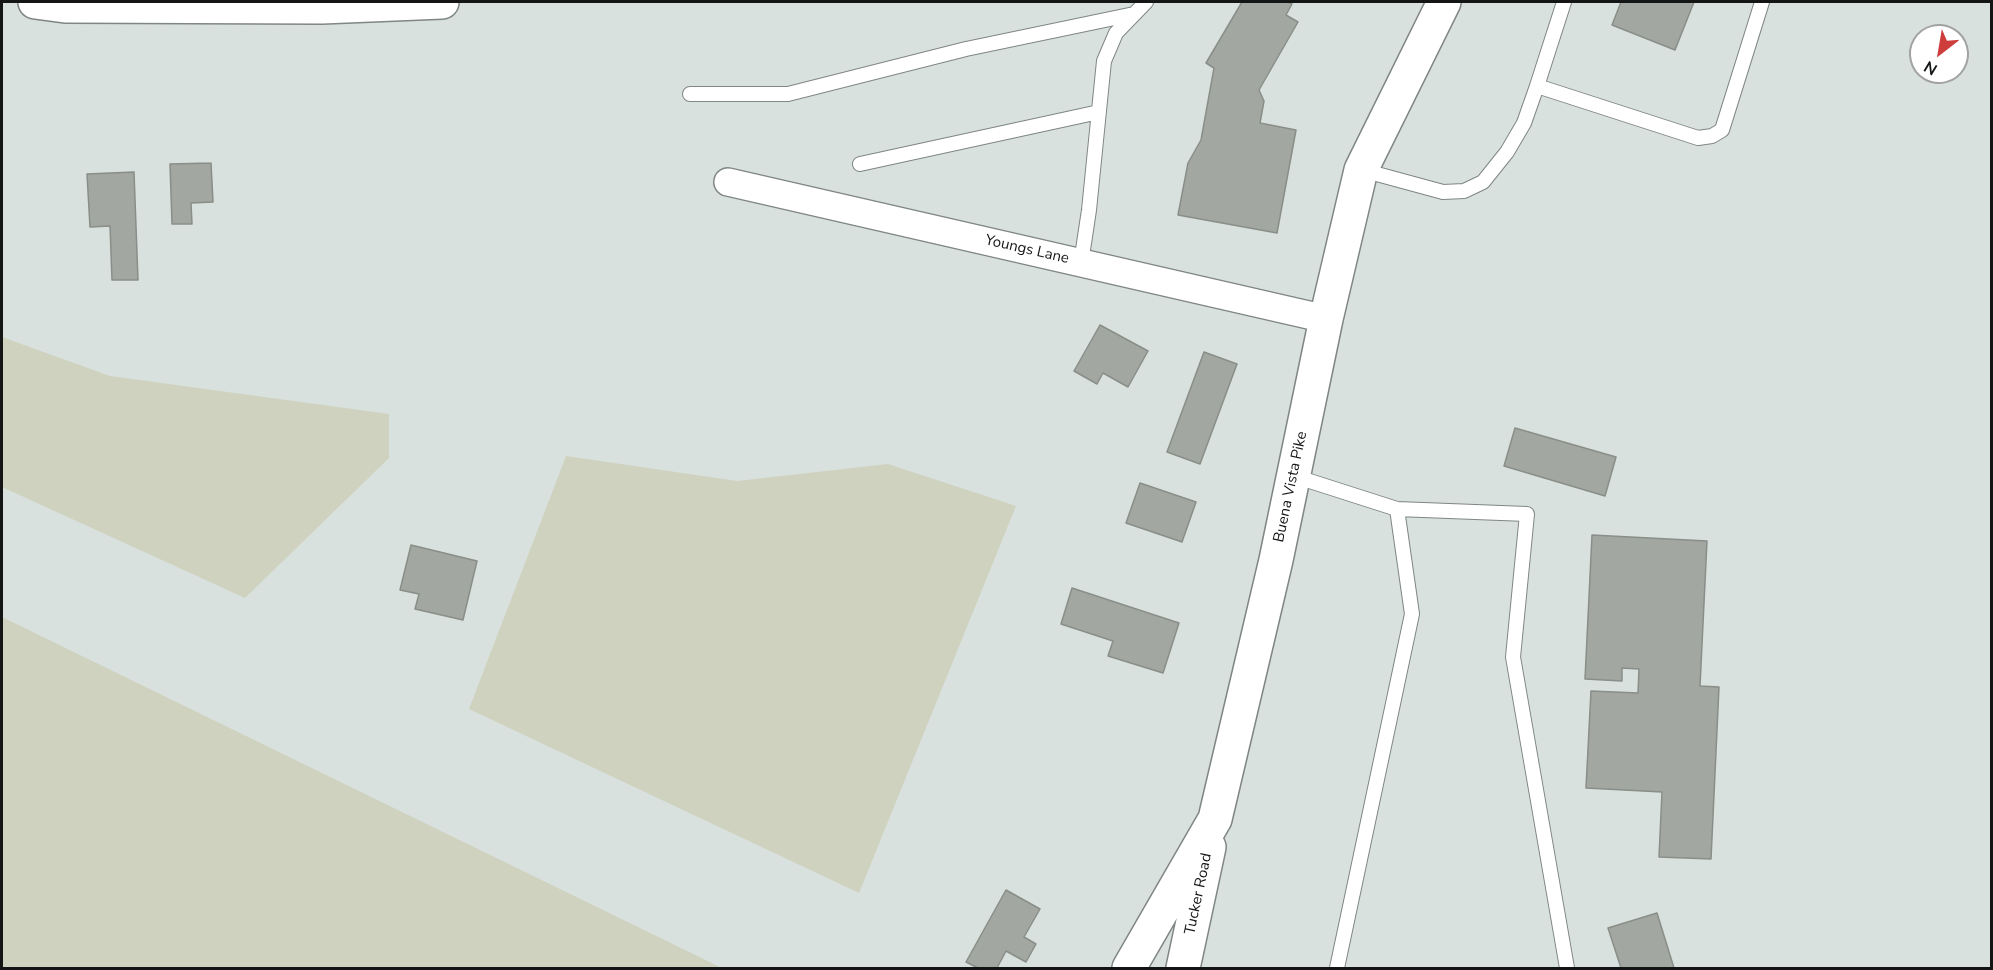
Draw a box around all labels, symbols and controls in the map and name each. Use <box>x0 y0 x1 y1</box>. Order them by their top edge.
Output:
north arrow <box>1909 24 1969 84</box>
text: N <box>1920 55 1942 80</box>
street label: Youngs Lane <box>983 232 1071 268</box>
street label: Buena Vista Pike <box>1270 430 1312 544</box>
street label: Tucker Road <box>1182 852 1216 936</box>

